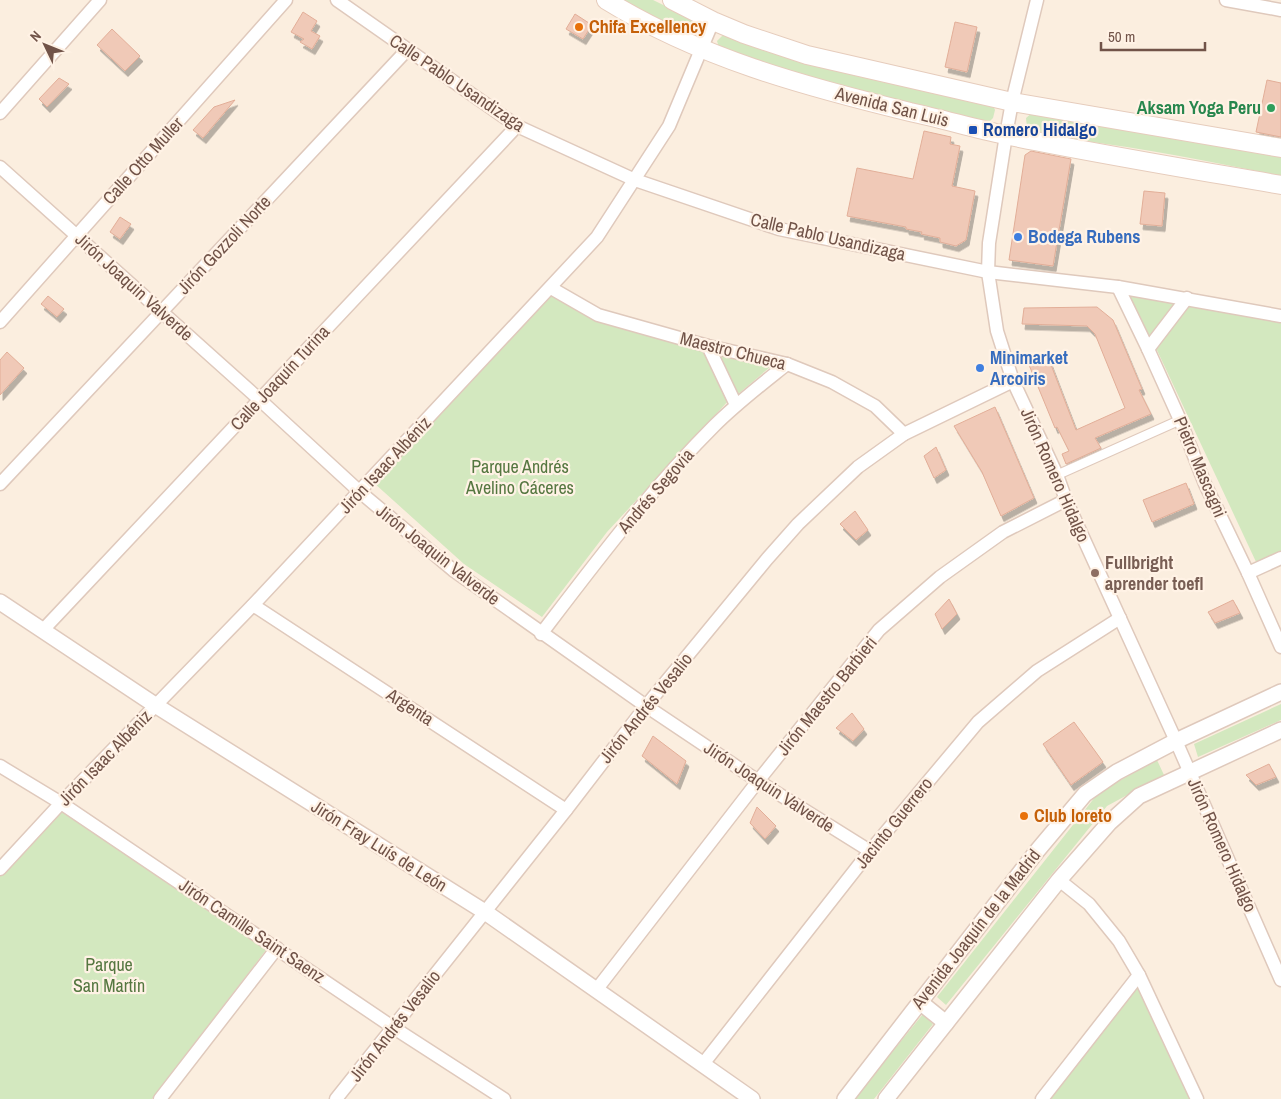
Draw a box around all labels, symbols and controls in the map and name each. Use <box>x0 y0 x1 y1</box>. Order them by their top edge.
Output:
place label: Chifa Excellency <box>589 14 707 39</box>
north arrow <box>20 20 70 70</box>
scale bar <box>1101 20 1205 52</box>
marker: Chifa Excellency <box>573 21 585 33</box>
text: 50 m <box>1108 26 1135 47</box>
text: N <box>26 27 45 45</box>
street label: Calle Pablo Usandizaga <box>385 28 530 137</box>
street label: Avenida San Luis <box>832 80 952 133</box>
place label: Aksam Yoga Peru <box>1137 95 1261 120</box>
marker: Aksam Yoga Peru <box>1265 102 1277 114</box>
street label: Calle Otto Muller <box>97 111 189 210</box>
place label: Romero Hidalgo <box>983 117 1097 142</box>
marker: Romero Hidalgo <box>967 124 979 136</box>
street label: Jirón Gozzoli Norte <box>171 190 276 300</box>
street label: Calle Pablo Usandizaga <box>748 207 908 267</box>
place label: Bodega Rubens <box>1028 224 1140 249</box>
street label: Jirón Joaquin Valverde <box>70 227 199 346</box>
marker: Bodega Rubens <box>1012 231 1024 243</box>
street label: Calle Joaquín Turina <box>224 320 335 436</box>
street label: Maestro Chueca <box>678 325 789 376</box>
place label: Minimarket Arcoiris <box>990 345 1068 391</box>
marker: Minimarket Arcoiris <box>974 362 986 374</box>
street label: Jirón Romero Hidalgo <box>1015 404 1096 546</box>
street label: Jirón Isaac Albéniz <box>333 411 436 519</box>
street label: Pietro Mascagni <box>1168 412 1233 521</box>
street label: Andrés Segovia <box>611 443 700 539</box>
park label: Parque Andrés Avelino Cáceres <box>465 454 574 500</box>
street label: Jirón Joaquin Valverde <box>371 498 505 611</box>
place label: Fullbright aprender toefl <box>1105 550 1203 596</box>
marker: Fullbright aprender toefl <box>1089 567 1101 579</box>
street label: Jirón Maestro Barbieri <box>771 631 883 761</box>
street label: Jirón Andrés Vesalio <box>593 647 698 768</box>
street label: Argenta <box>381 681 439 731</box>
street label: Jirón Isaac Albéniz <box>52 704 157 811</box>
street label: Jirón Joaquin Valverde <box>699 735 839 838</box>
street label: Jacinto Guerrero <box>849 772 938 874</box>
street label: Jirón Romero Hidalgo <box>1182 774 1263 916</box>
street label: Jirón Fray Luís de León <box>307 794 452 897</box>
place label: Club loreto <box>1034 803 1112 828</box>
marker: Club loreto <box>1018 810 1030 822</box>
street label: Avenida Joaquín de la Madrid <box>905 844 1046 1015</box>
street label: Jirón Camille Saint Saenz <box>174 872 330 989</box>
park label: Parque San Martín <box>73 952 145 998</box>
street label: Jirón Andrés Vesalio <box>343 965 446 1087</box>

